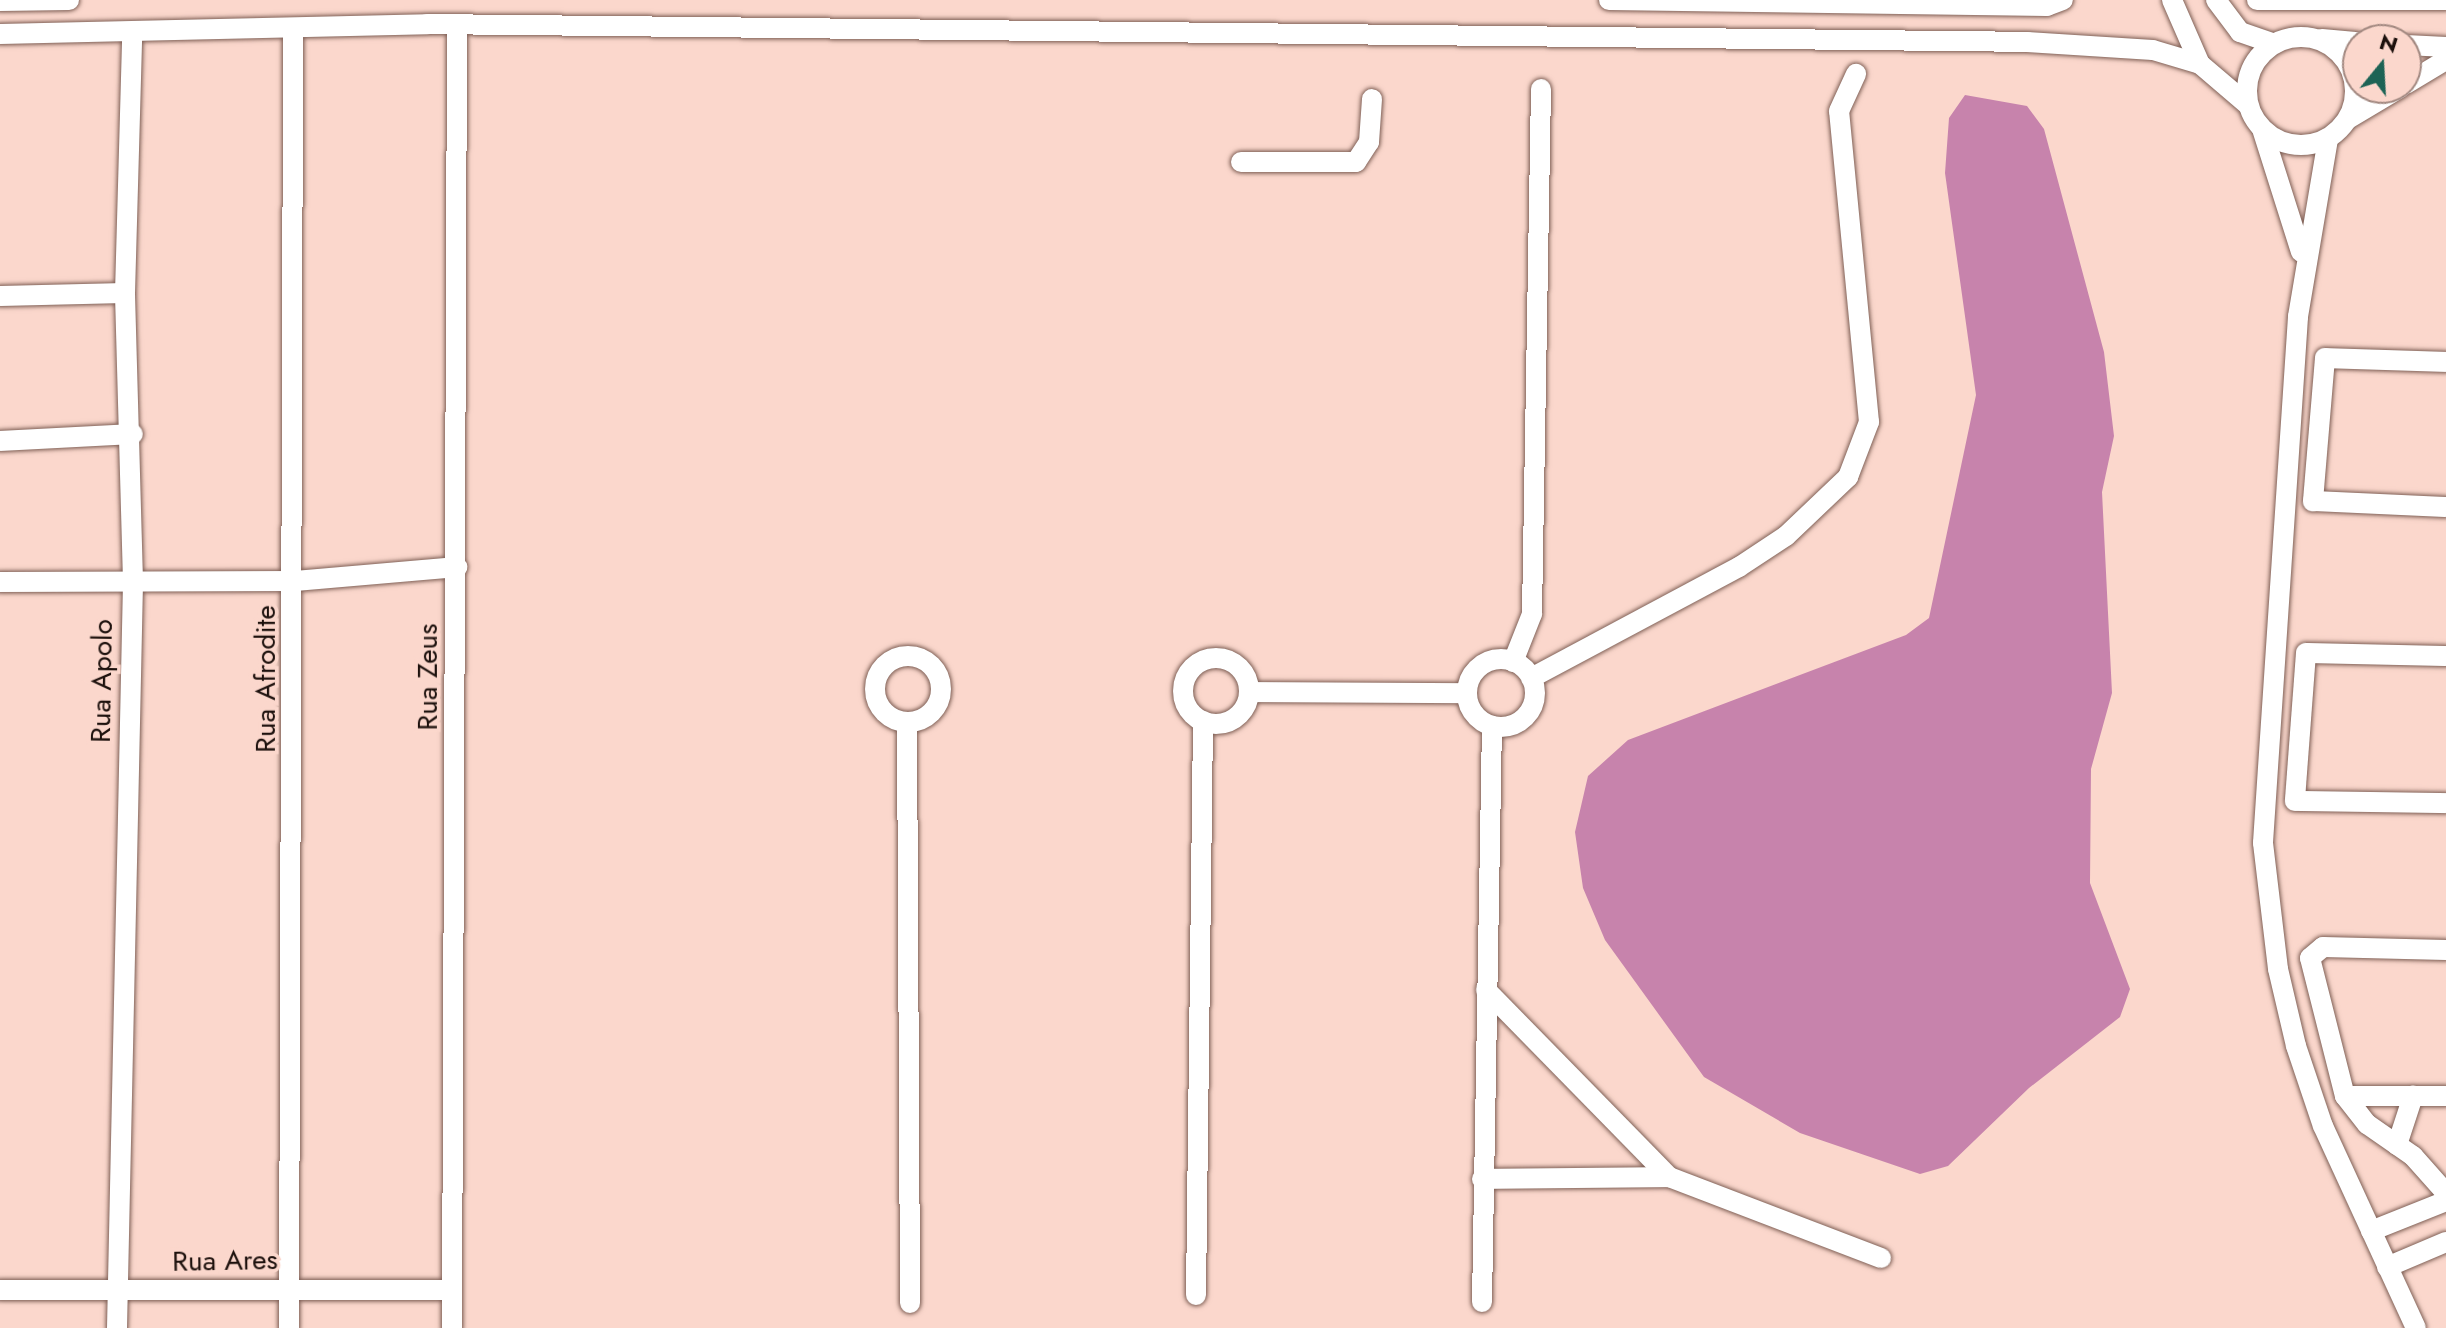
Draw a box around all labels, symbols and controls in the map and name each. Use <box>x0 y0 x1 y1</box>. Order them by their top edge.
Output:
north arrow <box>2342 24 2422 104</box>
text: N <box>2376 25 2402 61</box>
street label: Rua Afrodite <box>249 605 283 753</box>
street label: Rua Apolo <box>84 619 120 743</box>
street label: Rua Zeus <box>411 623 445 731</box>
street label: Rua Ares <box>172 1243 278 1279</box>

